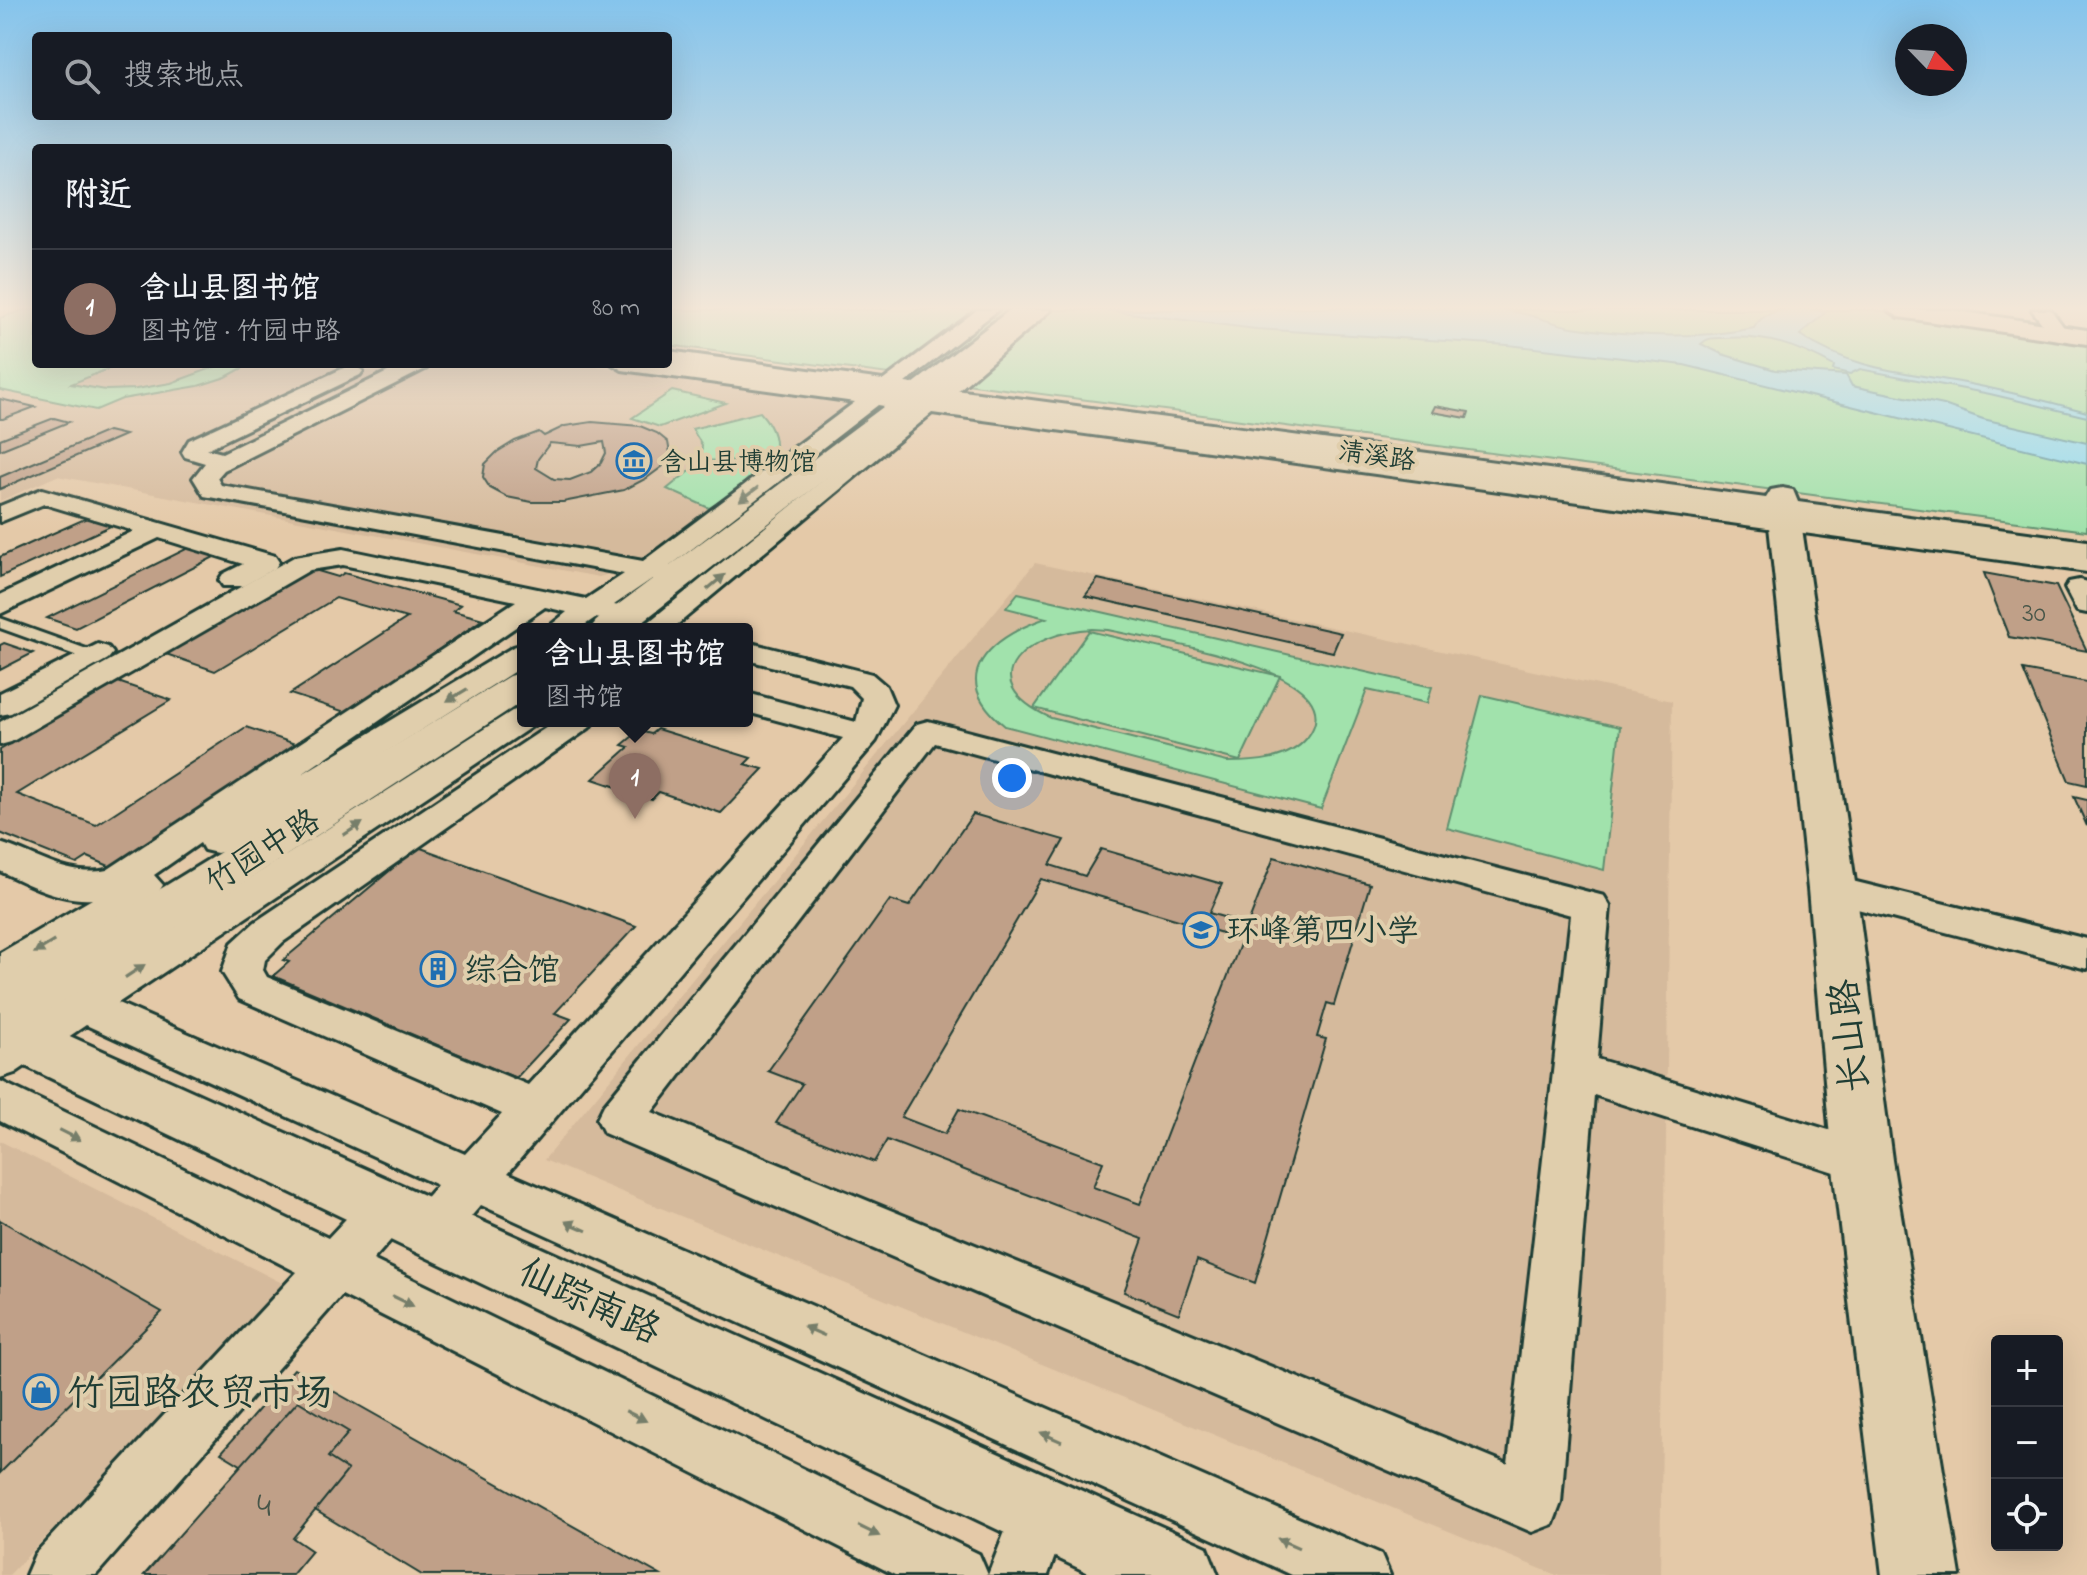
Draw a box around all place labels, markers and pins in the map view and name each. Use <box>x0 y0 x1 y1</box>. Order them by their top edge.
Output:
museum icon: 含山县博物馆 <box>615 442 653 480</box>
place label: 含山县博物馆 <box>660 445 816 483</box>
pin: 1 <box>609 753 661 819</box>
place label: 环峰第四小学 <box>1227 910 1419 957</box>
school or university icon: 环峰第四小学 <box>1182 911 1220 949</box>
place label: 综合馆 <box>464 949 560 996</box>
building icon: 综合馆 <box>419 950 457 988</box>
place label: 竹园路农贸市场 <box>67 1368 333 1424</box>
shop icon: 竹园路农贸市场 <box>22 1373 60 1411</box>

